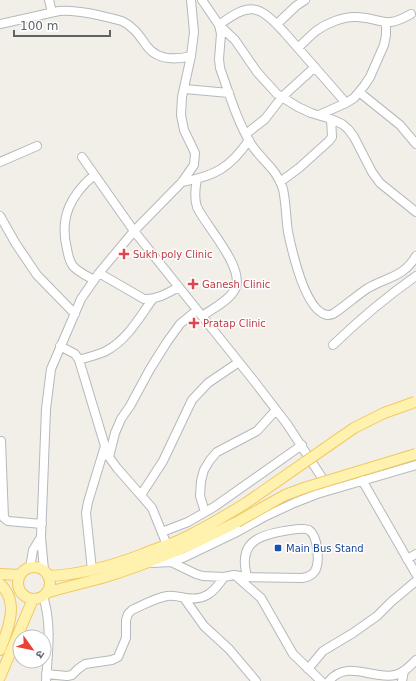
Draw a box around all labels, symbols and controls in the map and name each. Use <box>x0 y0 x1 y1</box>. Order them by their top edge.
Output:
scale bar <box>14 12 110 38</box>
text: 100 m <box>20 19 58 33</box>
marker: Sukh poly Clinic <box>118 248 130 260</box>
place label: Sukh poly Clinic <box>133 249 213 260</box>
marker: Ganesh Clinic <box>187 278 199 290</box>
place label: Ganesh Clinic <box>202 279 270 290</box>
marker: Pratap Clinic <box>188 317 200 329</box>
place label: Pratap Clinic <box>203 318 266 329</box>
marker: Main Bus Stand <box>273 543 283 553</box>
place label: Main Bus Stand <box>286 543 364 554</box>
north arrow <box>12 629 52 669</box>
text: उ <box>32 648 47 661</box>

